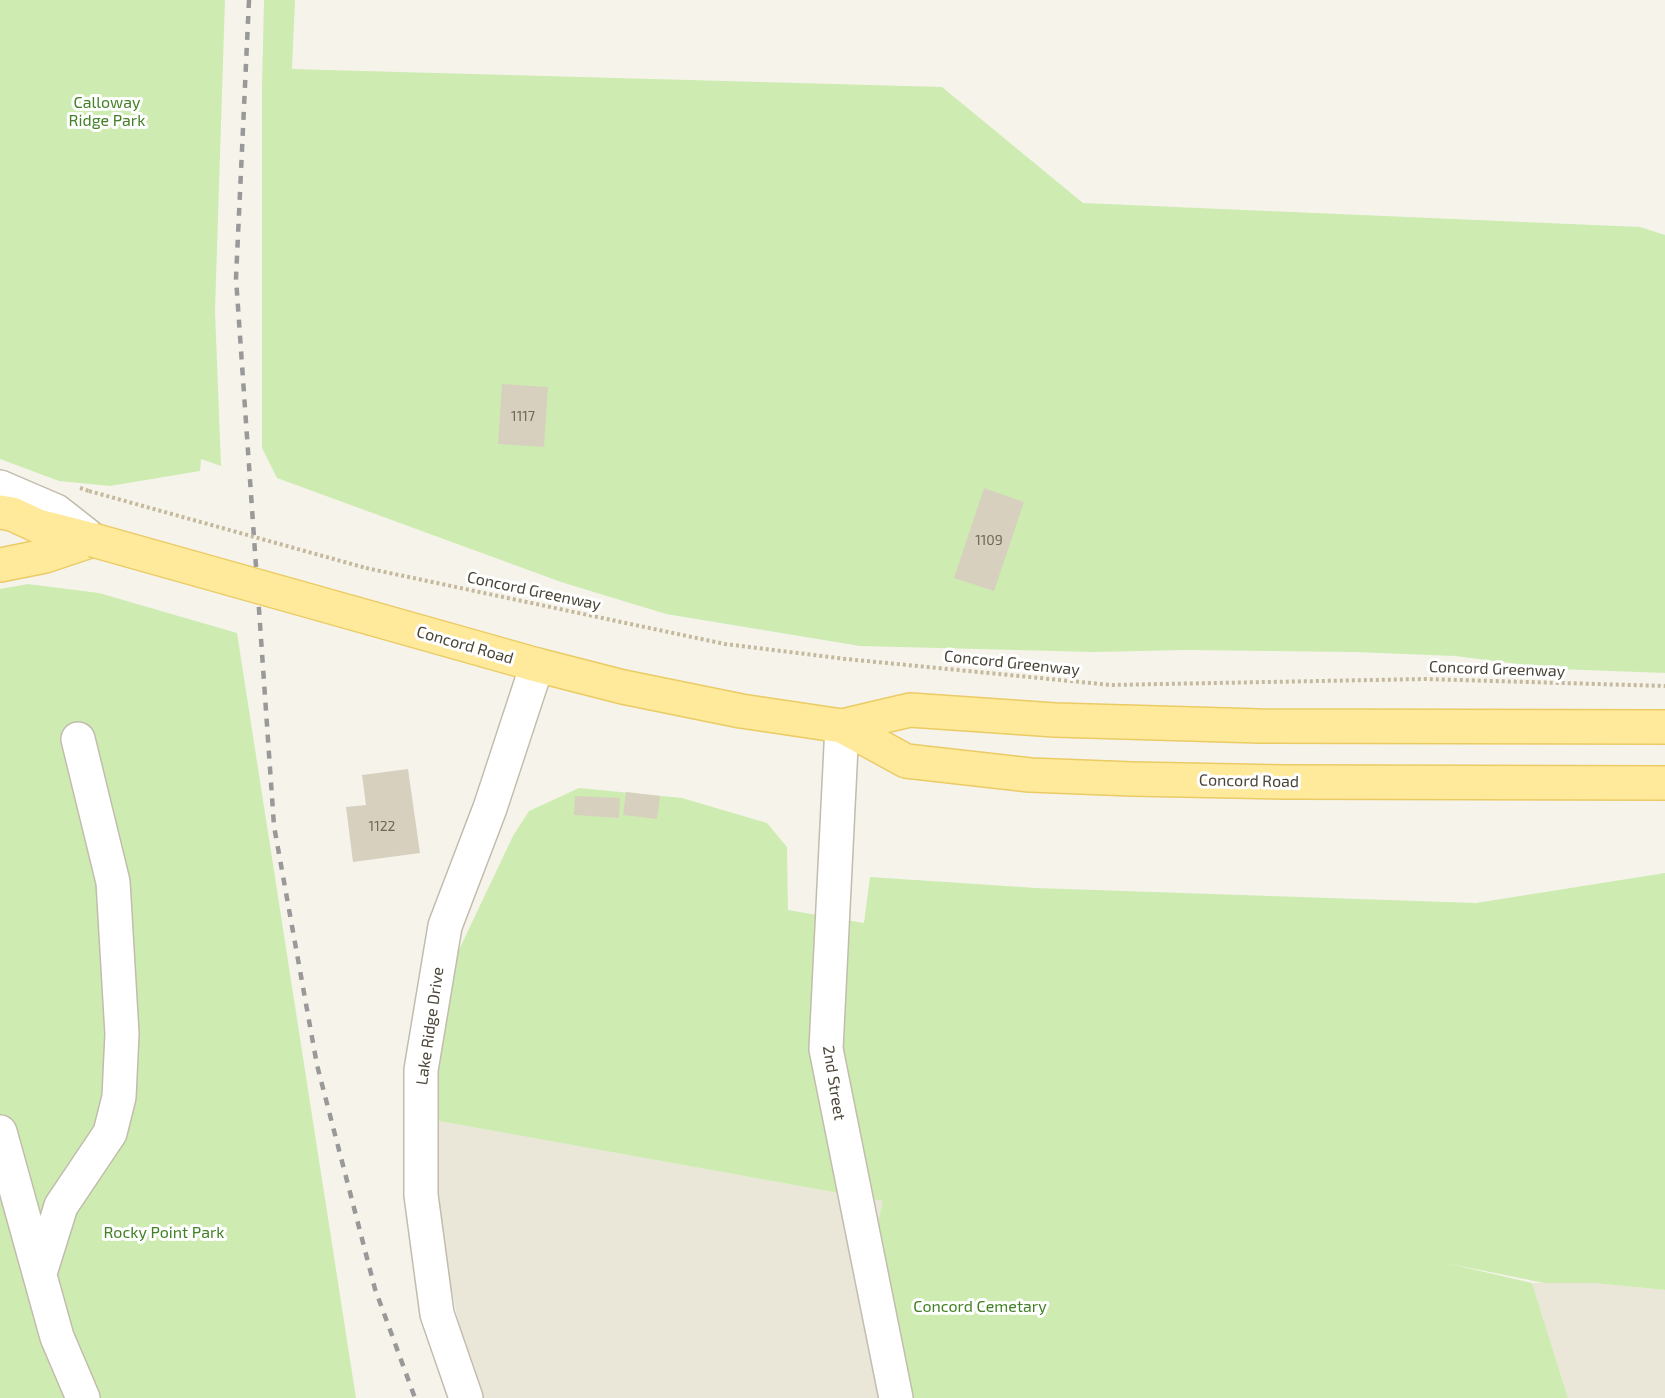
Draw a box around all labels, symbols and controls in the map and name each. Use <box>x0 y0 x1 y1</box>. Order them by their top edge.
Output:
park label: Calloway Ridge Park <box>69 93 145 131</box>
house number: 1117 <box>511 408 535 424</box>
house number: 1109 <box>975 532 1003 548</box>
street label: Concord Greenway <box>465 567 603 615</box>
street label: Concord Road <box>414 622 516 668</box>
street label: Concord Greenway <box>943 646 1081 680</box>
street label: Concord Greenway <box>1429 657 1565 681</box>
street label: Concord Road <box>1199 771 1299 791</box>
house number: 1122 <box>369 818 395 834</box>
street label: Lake Ridge Drive <box>412 966 448 1086</box>
street label: 2nd Street <box>819 1044 849 1122</box>
park label: Rocky Point Park <box>104 1223 224 1243</box>
park label: Concord Cemetary <box>913 1297 1047 1317</box>

